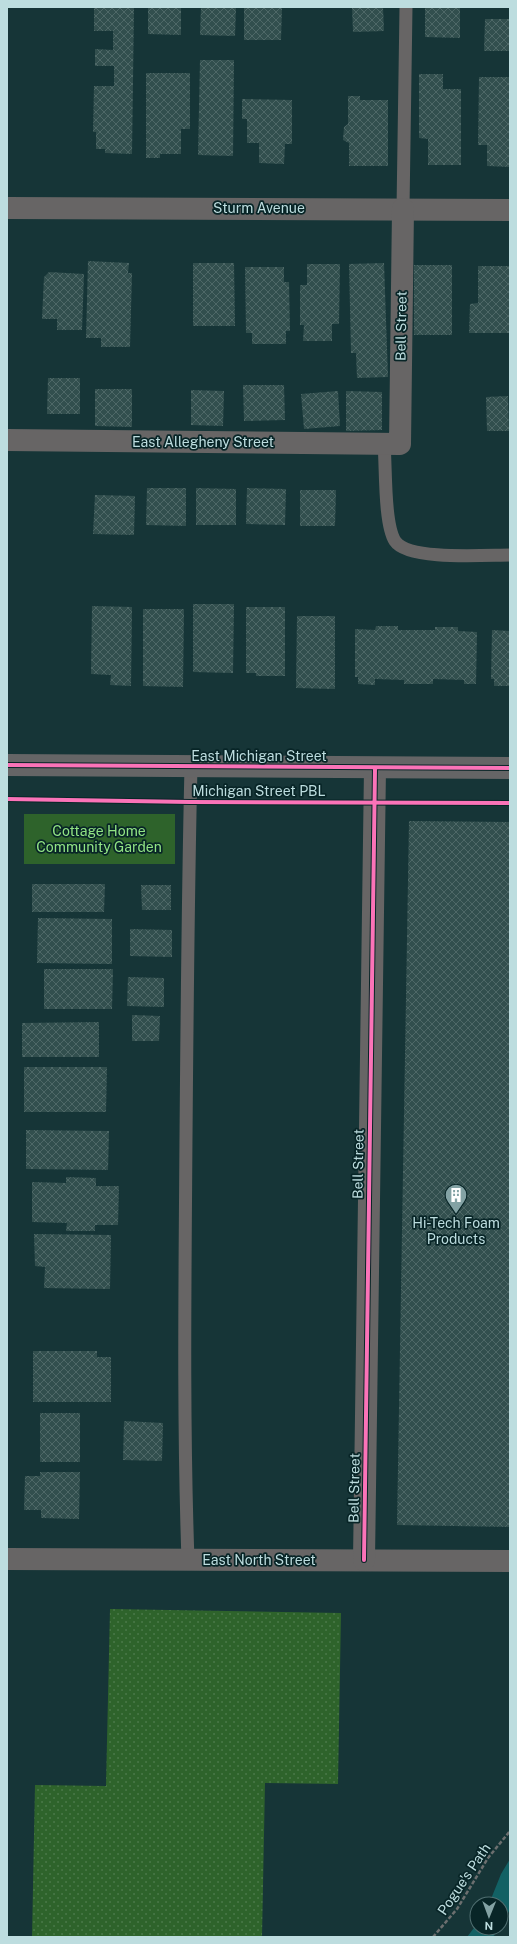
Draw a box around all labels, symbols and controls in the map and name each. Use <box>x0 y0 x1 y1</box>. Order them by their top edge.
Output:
street label: Sturm Avenue <box>213 200 305 216</box>
street label: Bell Street <box>392 291 410 361</box>
street label: East Allegheny Street <box>132 434 274 450</box>
street label: East Michigan Street <box>191 748 327 764</box>
street label: Michigan Street PBL <box>192 783 326 799</box>
park label: Cottage Home Community Garden <box>36 823 162 855</box>
street label: Bell Street <box>349 1129 367 1199</box>
building icon: Hi-Tech Foam Products <box>443 1182 469 1215</box>
place label: Hi-Tech Foam Products <box>412 1215 500 1247</box>
street label: Bell Street <box>345 1453 363 1523</box>
street label: East North Street <box>202 1552 316 1568</box>
street label: Pogue's Path <box>434 1840 494 1918</box>
north arrow <box>469 1896 509 1936</box>
text: N <box>484 1920 493 1932</box>

